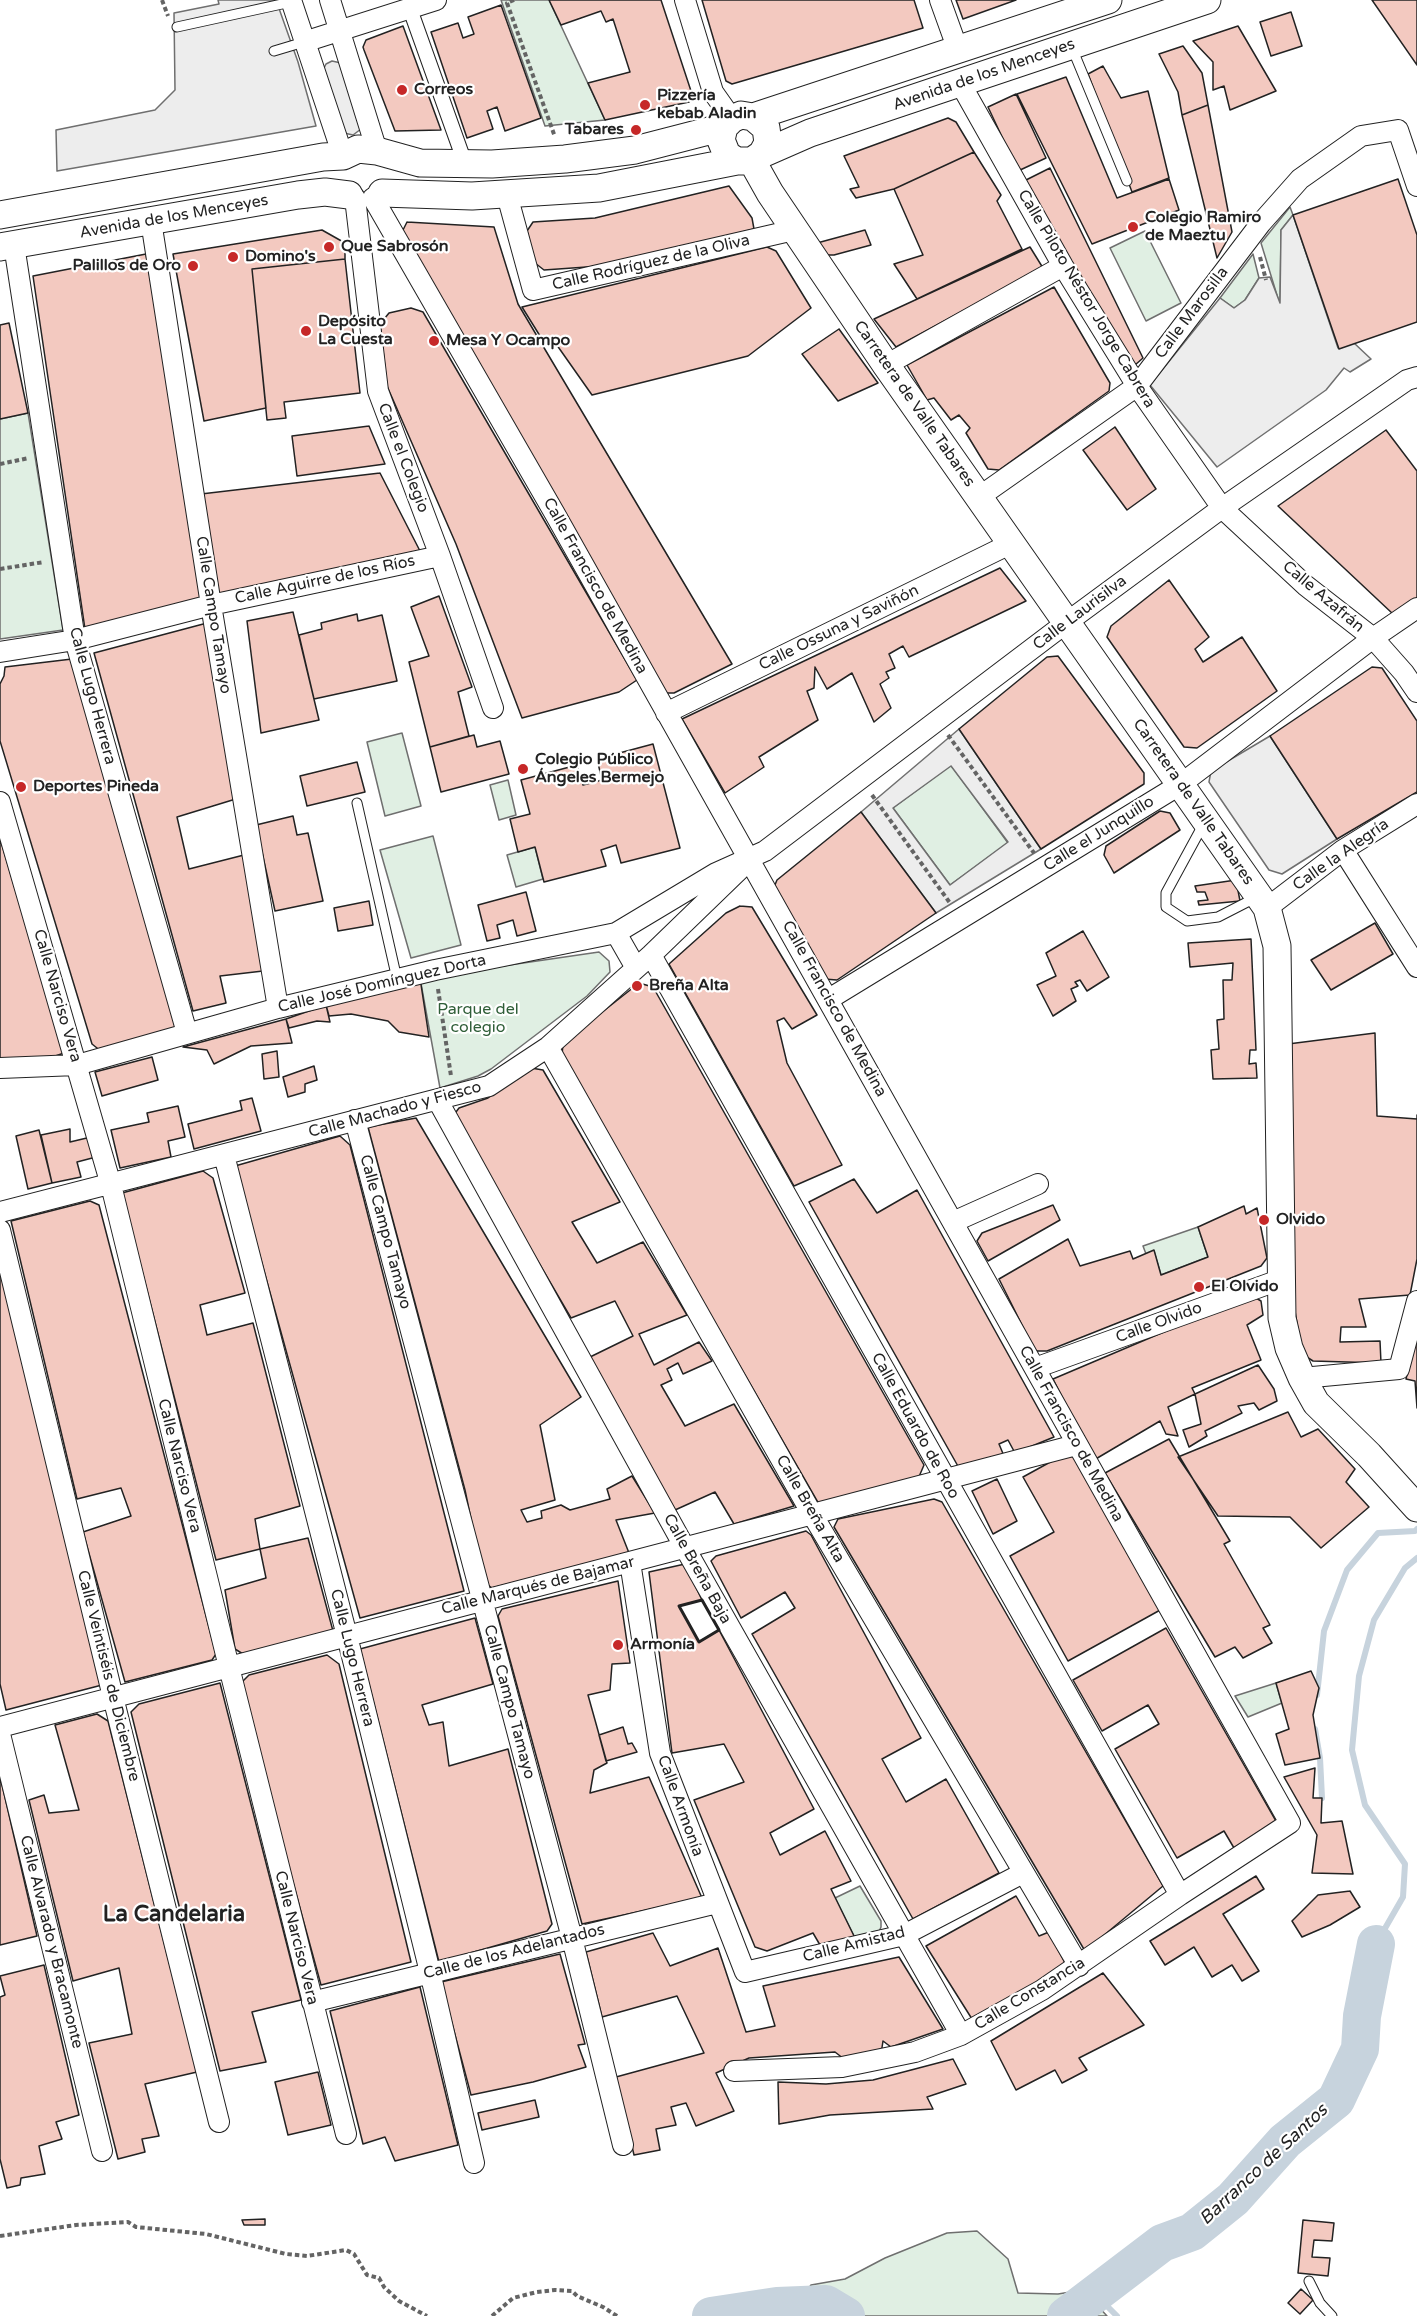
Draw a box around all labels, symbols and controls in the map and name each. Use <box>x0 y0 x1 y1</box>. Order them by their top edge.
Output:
street label: Avenida de los Menceyes <box>890 35 1078 115</box>
place label: Correos <box>414 80 473 100</box>
marker: Correos <box>395 83 409 97</box>
place label: Pizzería kebab Aladin <box>657 86 757 124</box>
marker: Pizzería kebab Aladin <box>638 98 652 112</box>
place label: Tabares <box>565 120 624 140</box>
marker: Tabares <box>629 123 643 137</box>
street label: Calle Piloto Néstor Jorge Cabrera <box>1013 186 1159 412</box>
street label: Avenida de los Menceyes <box>78 191 270 243</box>
place label: Colegio Ramiro de Maeztu <box>1145 208 1261 246</box>
marker: Colegio Ramiro de Maeztu <box>1126 220 1140 234</box>
street label: Calle Rodríguez de la Oliva <box>550 231 752 295</box>
place label: Que Sabrosón <box>341 237 449 257</box>
marker: Que Sabrosón <box>322 240 336 254</box>
place label: Domino's <box>245 247 316 267</box>
marker: Domino's <box>226 250 240 264</box>
place label: Palillos de Oro <box>72 256 181 276</box>
marker: Palillos de Oro <box>186 259 200 273</box>
street label: Calle Marosilla <box>1151 263 1233 363</box>
place label: Depósito La Cuesta <box>318 312 393 350</box>
street label: Carretera de Valle Tabares <box>849 317 979 491</box>
marker: Depósito La Cuesta <box>299 324 313 338</box>
place label: Mesa Y Ocampo <box>446 331 570 351</box>
marker: Mesa Y Ocampo <box>427 334 441 348</box>
street label: Calle el Colegio <box>373 400 433 516</box>
street label: Calle Francisco de Medina <box>539 495 651 677</box>
street label: Calle Campo Tamayo <box>191 535 235 695</box>
street label: Calle Aguirre de los Ríos <box>233 552 417 608</box>
street label: Calle Azafrán <box>1278 557 1368 637</box>
street label: Calle Laurisilva <box>1029 572 1131 654</box>
street label: Calle Ossuna y Saviñón <box>756 581 922 675</box>
street label: Calle Lugo Herrera <box>64 625 120 767</box>
street label: Carretera de Valle Tabares <box>1128 715 1258 889</box>
place label: Colegio Público Ángeles Bermejo <box>535 750 664 788</box>
marker: Colegio Público Ángeles Bermejo <box>516 762 530 776</box>
place label: Deportes Pineda <box>33 777 159 797</box>
marker: Deportes Pineda <box>14 780 28 794</box>
street label: Calle el Junquillo <box>1040 792 1158 876</box>
street label: Calle la Alegría <box>1289 815 1393 895</box>
street label: Calle Francisco de Medina <box>778 918 890 1100</box>
street label: Calle Narciso Vera <box>29 927 85 1065</box>
street label: Calle José Domínguez Dorta <box>276 951 488 1017</box>
place label: Breña Alta <box>649 976 729 996</box>
marker: Breña Alta <box>630 979 644 993</box>
park label: Parque del colegio <box>437 1000 519 1038</box>
street label: Calle Machado y Fiesco <box>306 1078 484 1142</box>
street label: Calle Campo Tamayo <box>355 1153 415 1311</box>
place label: Olvido <box>1276 1210 1325 1230</box>
marker: Olvido <box>1257 1213 1271 1227</box>
place label: El Olvido <box>1211 1277 1278 1297</box>
marker: El Olvido <box>1192 1280 1206 1294</box>
street label: Calle Olvido <box>1113 1299 1205 1347</box>
street label: Calle Francisco de Medina <box>1015 1343 1127 1525</box>
street label: Calle Eduardo de Roo <box>867 1350 963 1502</box>
street label: Calle Narciso Vera <box>153 1397 205 1535</box>
street label: Calle Breña Alta <box>771 1452 849 1566</box>
street label: Calle Breña Baja <box>659 1510 735 1628</box>
street label: Calle Marqués de Bajamar <box>439 1553 637 1619</box>
street label: Calle Veintiséis de Diciembre <box>72 1568 144 1784</box>
street label: Calle Lugo Herrera <box>326 1587 378 1729</box>
street label: Calle Campo Tamayo <box>479 1623 539 1781</box>
place label: Armonía <box>630 1635 695 1655</box>
marker: Armonía <box>611 1638 625 1652</box>
street label: Calle Armonía <box>653 1753 707 1859</box>
street label: Calle Alvarado y Bracamonte <box>15 1833 87 2051</box>
street label: Calle Narciso Vera <box>270 1869 322 2007</box>
district label: La Candelaria <box>103 1902 245 1928</box>
street label: Calle de los Adelantados <box>421 1920 607 1984</box>
street label: Calle Amistad <box>801 1923 907 1967</box>
street label: Calle Constancia <box>971 1953 1089 2035</box>
water label: Barranco de Santos <box>1196 2100 1332 2230</box>

